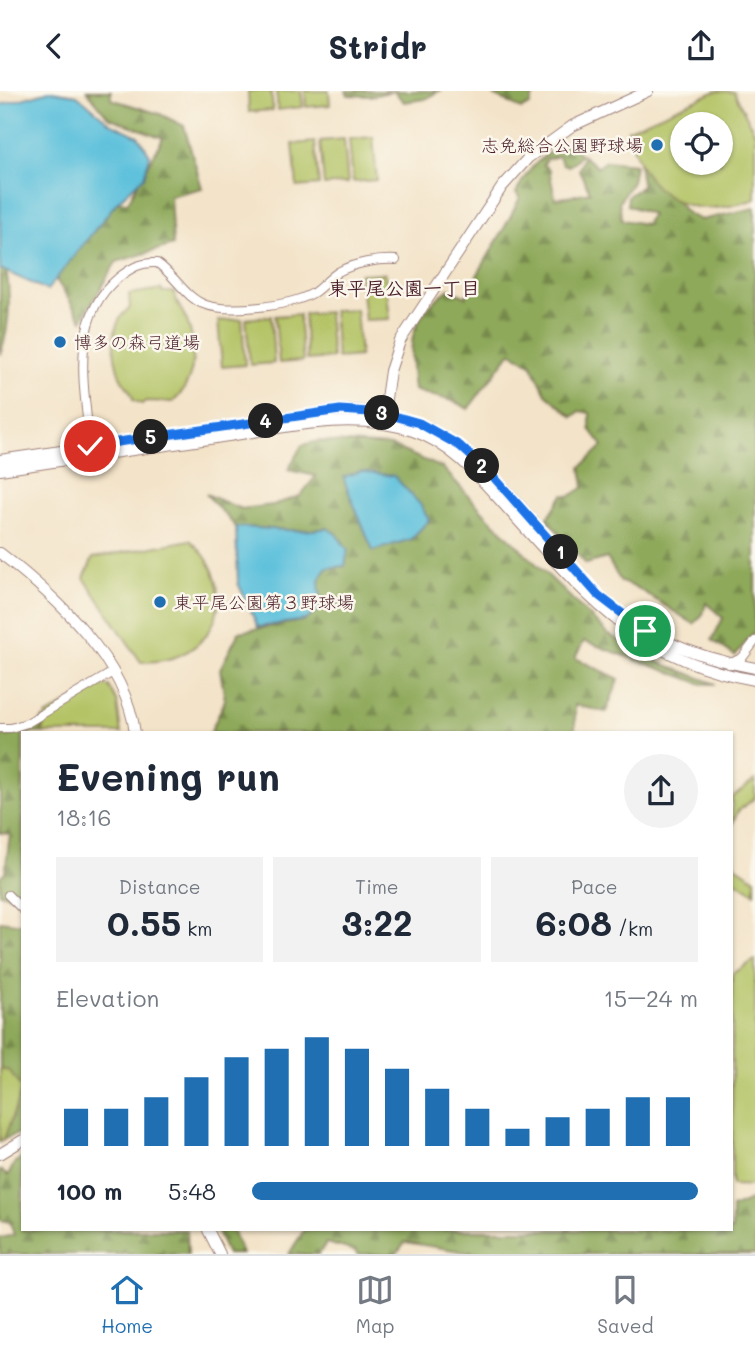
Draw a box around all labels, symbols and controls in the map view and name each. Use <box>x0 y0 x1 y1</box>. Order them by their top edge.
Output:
text: Stridr <box>328 25 427 67</box>
icon: back <box>35 27 73 65</box>
icon: share <box>682 27 720 65</box>
map controls <box>670 112 733 175</box>
button: locate <box>670 112 733 175</box>
place label: 志免総合公園野球場 <box>481 133 643 157</box>
marker: 志免総合公園野球場 <box>649 137 665 153</box>
district label: 東平尾公園一丁目 <box>328 275 480 300</box>
place label: 博多の森弓道場 <box>74 330 200 354</box>
marker: 博多の森弓道場 <box>52 334 68 350</box>
pin: 3 <box>364 395 400 431</box>
text: 3 <box>376 400 387 425</box>
pin: 4 <box>248 403 284 439</box>
text: 4 <box>259 408 272 433</box>
pin <box>60 416 120 476</box>
pin: 5 <box>134 419 168 455</box>
text: 5 <box>145 424 156 449</box>
icon: check <box>71 427 109 465</box>
pin: 2 <box>464 449 500 483</box>
text: 2 <box>476 453 487 478</box>
pin: 1 <box>544 535 578 569</box>
text: 1 <box>556 539 565 564</box>
place label: 東平尾公園第３野球場 <box>174 590 354 614</box>
marker: 東平尾公園第３野球場 <box>152 594 168 610</box>
pin <box>615 601 675 661</box>
icon: arrive <box>626 612 664 650</box>
text: Evening run <box>56 751 280 801</box>
button: share <box>624 754 698 828</box>
text: 18:16 <box>56 802 112 832</box>
text: Distance <box>119 874 201 899</box>
text: Time <box>355 874 399 899</box>
text: Pace <box>571 874 618 899</box>
text: 0.55 <box>107 899 181 945</box>
text: 3:22 <box>341 899 413 945</box>
text: 6:08 <box>535 899 612 945</box>
text: km <box>181 916 212 941</box>
text: /km <box>612 916 653 941</box>
text: Elevation <box>56 983 159 1013</box>
text: 15–24 m <box>603 983 698 1013</box>
text: 100 m <box>56 1176 122 1206</box>
text: 5:48 <box>168 1176 216 1206</box>
tab: Home <box>101 1271 153 1338</box>
tab: Map <box>356 1271 395 1338</box>
tab: Saved <box>597 1271 654 1338</box>

